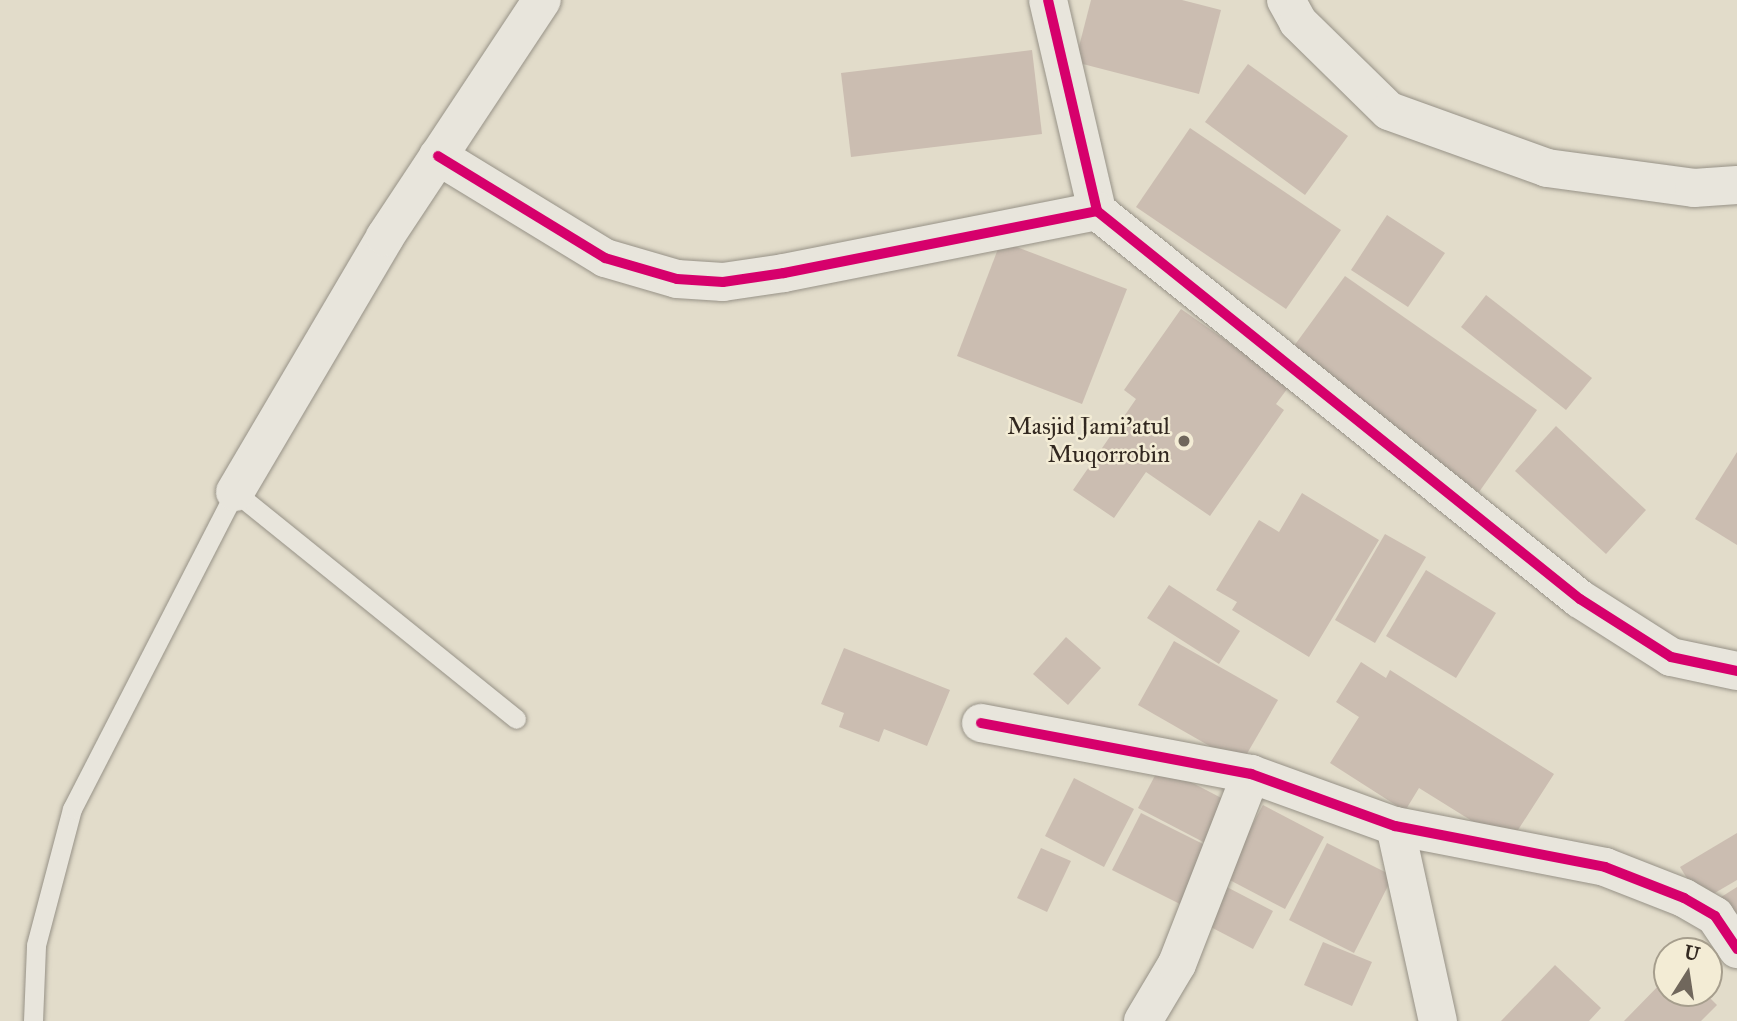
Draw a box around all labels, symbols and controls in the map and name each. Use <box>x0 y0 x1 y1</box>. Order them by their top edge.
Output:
place label: Masjid Jami'atul Muqorrobin <box>1007 413 1170 469</box>
marker: Masjid Jami'atul Muqorrobin <box>1176 433 1192 449</box>
north arrow <box>1653 937 1723 1007</box>
text: U <box>1682 940 1702 966</box>

